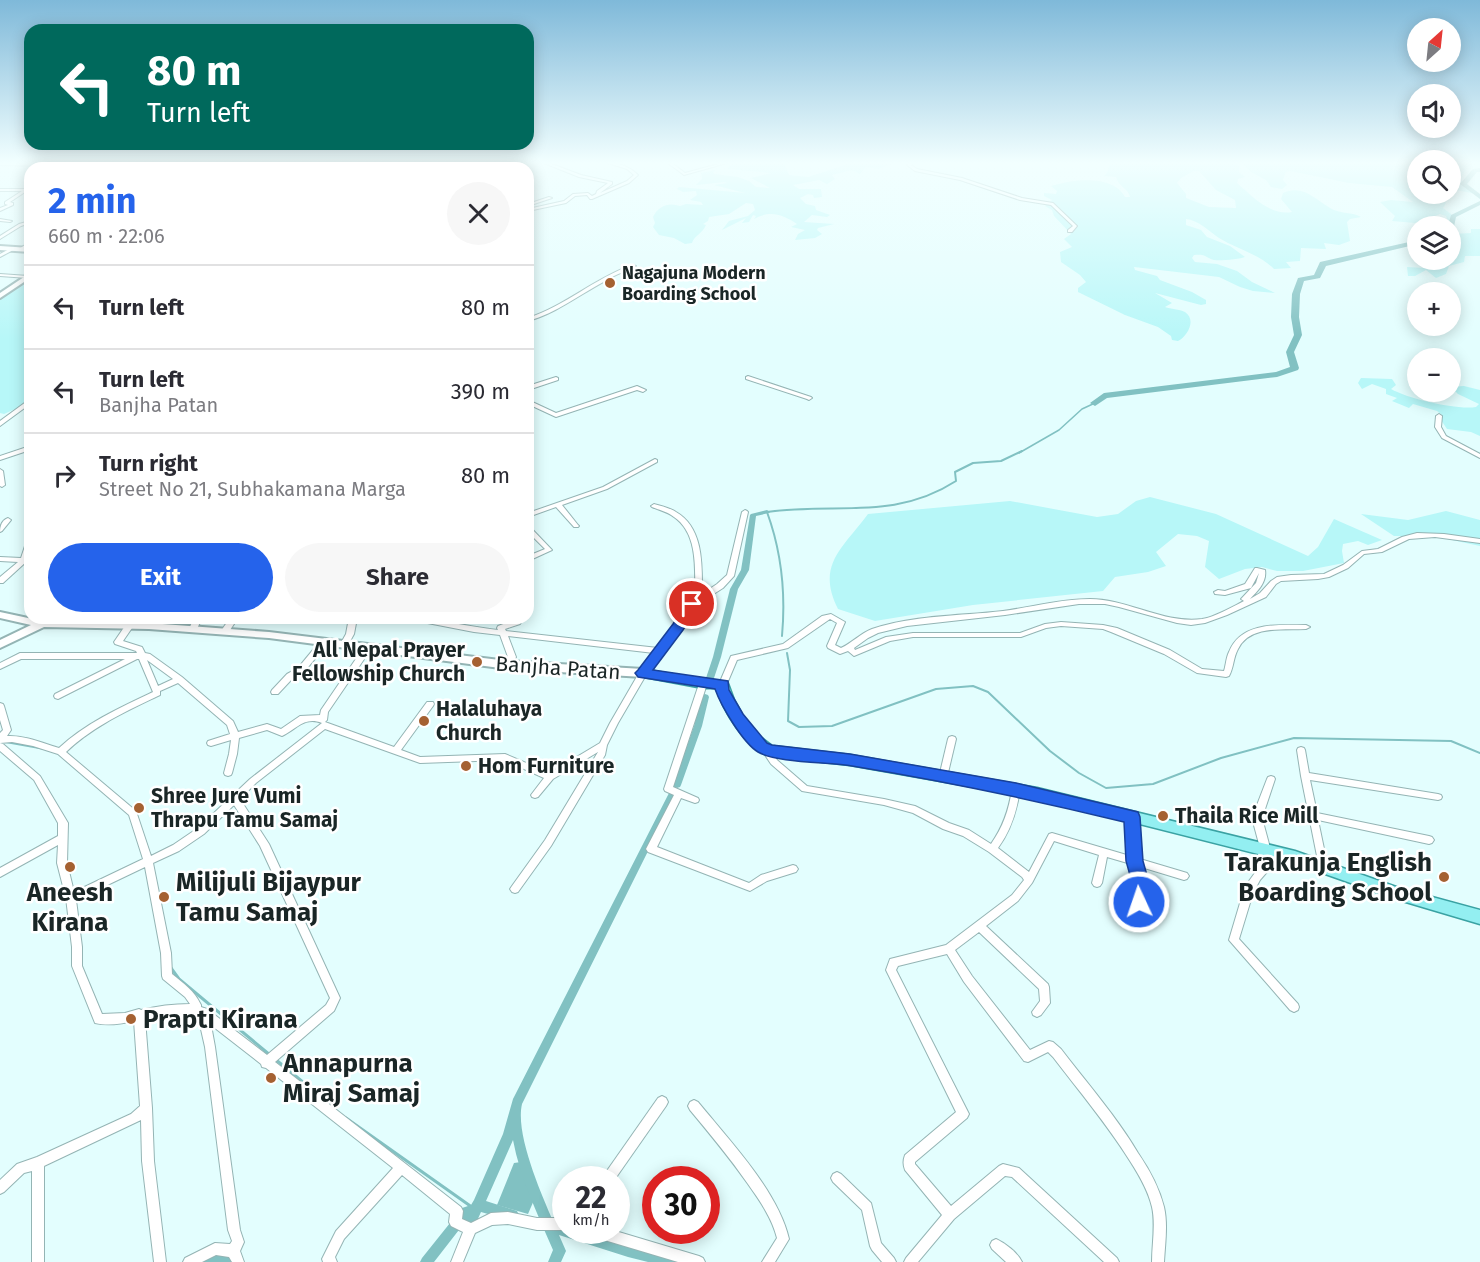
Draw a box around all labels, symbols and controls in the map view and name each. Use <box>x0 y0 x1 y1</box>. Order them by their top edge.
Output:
north arrow <box>1407 18 1461 72</box>
map controls <box>1407 18 1461 402</box>
text: 80 m <box>147 46 241 96</box>
icon: left <box>48 48 126 126</box>
button: sound <box>1407 84 1461 138</box>
text: Turn left <box>147 97 250 129</box>
button: search <box>1407 150 1461 204</box>
text: 2 min <box>48 179 137 223</box>
button: close <box>447 182 510 245</box>
button: layers <box>1407 216 1461 270</box>
text: 660 m · 22:06 <box>48 224 165 248</box>
place label: Nagajuna Modern Boarding School <box>622 262 766 305</box>
marker: Nagajuna Modern Boarding School <box>603 276 617 290</box>
button: + <box>1407 282 1461 336</box>
icon: left <box>48 291 81 324</box>
text: Turn left <box>99 294 184 321</box>
text: 80 m <box>461 294 510 321</box>
button: − <box>1407 348 1461 402</box>
text: Turn left <box>99 366 184 393</box>
icon: left <box>48 375 81 408</box>
text: 390 m <box>451 378 510 405</box>
text: Banjha Patan <box>99 393 218 417</box>
text: Turn right <box>99 450 198 477</box>
icon: right <box>48 459 81 492</box>
text: 80 m <box>461 462 510 489</box>
text: Street No 21, Subhakamana Marga <box>99 477 406 501</box>
button: Exit <box>48 543 273 612</box>
button: Share <box>285 543 510 612</box>
pin <box>666 578 717 629</box>
icon: arrive <box>675 587 708 620</box>
place label: All Nepal Prayer Fellowship Church <box>292 637 466 687</box>
street label: Banjha Patan <box>495 651 621 685</box>
marker: All Nepal Prayer Fellowship Church <box>470 655 484 669</box>
place label: Halaluhaya Church <box>436 696 542 746</box>
marker: Halaluhaya Church <box>417 714 431 728</box>
place label: Hom Furniture <box>478 753 615 779</box>
marker: Hom Furniture <box>459 759 473 773</box>
place label: Shree Jure Vumi Thrapu Tamu Samaj <box>151 783 338 833</box>
marker: Shree Jure Vumi Thrapu Tamu Samaj <box>132 801 146 815</box>
place label: Thaila Rice Mill <box>1175 803 1319 829</box>
marker: Thaila Rice Mill <box>1156 809 1170 823</box>
place label: Tarakunja English Boarding School <box>1224 847 1432 908</box>
marker: Aneesh Kirana <box>63 860 77 874</box>
place label: Milijuli Bijaypur Tamu Samaj <box>176 867 362 928</box>
position arrow <box>1107 870 1171 934</box>
marker: Tarakunja English Boarding School <box>1437 870 1451 884</box>
place label: Aneesh Kirana <box>26 877 113 938</box>
marker: Milijuli Bijaypur Tamu Samaj <box>157 890 171 904</box>
place label: Prapti Kirana <box>143 1004 298 1035</box>
marker: Prapti Kirana <box>124 1012 138 1026</box>
place label: Annapurna Miraj Samaj <box>282 1048 420 1109</box>
marker: Annapurna Miraj Samaj <box>264 1071 278 1085</box>
speed limit sign: 30 <box>642 1166 720 1244</box>
text: 22 <box>575 1180 607 1216</box>
text: km/h <box>572 1211 610 1229</box>

